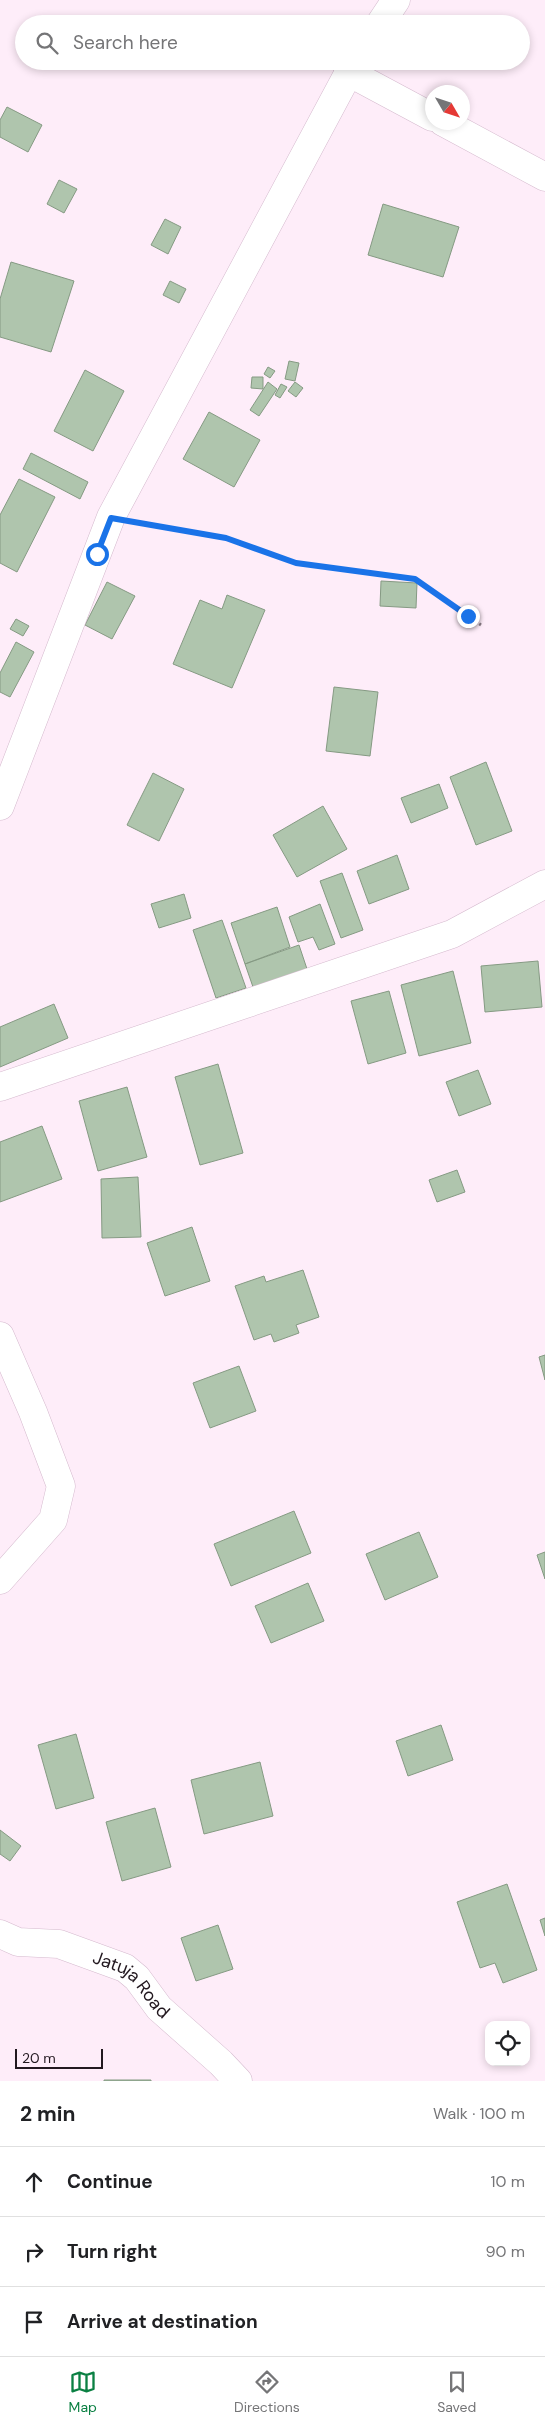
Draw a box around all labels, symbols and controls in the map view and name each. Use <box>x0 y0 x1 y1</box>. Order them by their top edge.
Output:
search box <box>15 15 530 70</box>
icon: search <box>33 29 61 57</box>
text: Search here <box>73 30 178 55</box>
north arrow <box>425 85 470 130</box>
route start <box>86 543 109 566</box>
route end <box>457 605 480 628</box>
street label: Jatuja Road <box>89 1945 175 2024</box>
map controls <box>485 2021 530 2066</box>
button: locate <box>485 2021 530 2066</box>
scale bar <box>15 2046 102 2069</box>
text: 20 m <box>22 2049 56 2067</box>
text: 2 min <box>20 2100 76 2128</box>
text: Walk · 100 m <box>433 2103 525 2124</box>
icon: ahead <box>20 2168 48 2196</box>
text: Continue <box>67 2169 153 2194</box>
text: 10 m <box>491 2171 525 2192</box>
icon: right <box>20 2238 48 2266</box>
text: Turn right <box>67 2239 157 2264</box>
text: 90 m <box>485 2241 525 2262</box>
icon: arrive <box>20 2308 48 2336</box>
text: Arrive at destination <box>67 2309 258 2334</box>
tab: Map <box>69 2368 97 2416</box>
tab: Directions <box>234 2368 300 2416</box>
tab: Saved <box>437 2368 476 2416</box>

